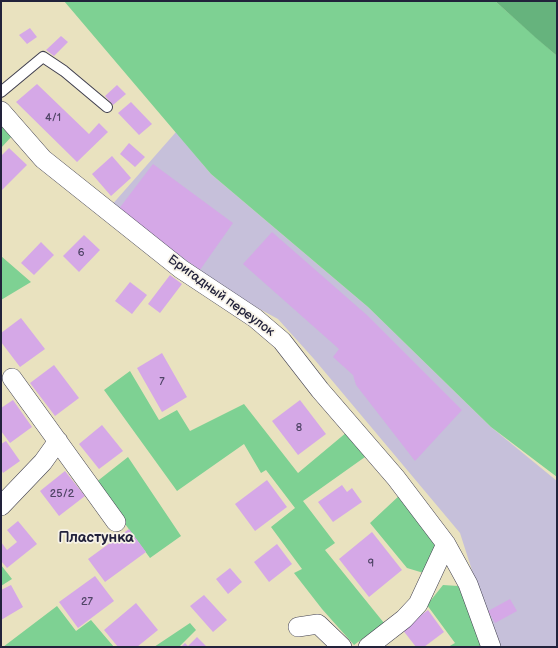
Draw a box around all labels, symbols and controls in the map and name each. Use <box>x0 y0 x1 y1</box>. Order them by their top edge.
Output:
house number: 4/1 <box>45 111 61 125</box>
house number: 6 <box>78 246 84 260</box>
street label: Бригадный переулок <box>165 252 277 340</box>
house number: 7 <box>159 375 165 389</box>
house number: 8 <box>296 421 302 435</box>
house number: 25/2 <box>50 487 74 501</box>
district label: Пластунка <box>58 529 134 547</box>
house number: 9 <box>368 557 374 571</box>
house number: 27 <box>81 595 93 609</box>

